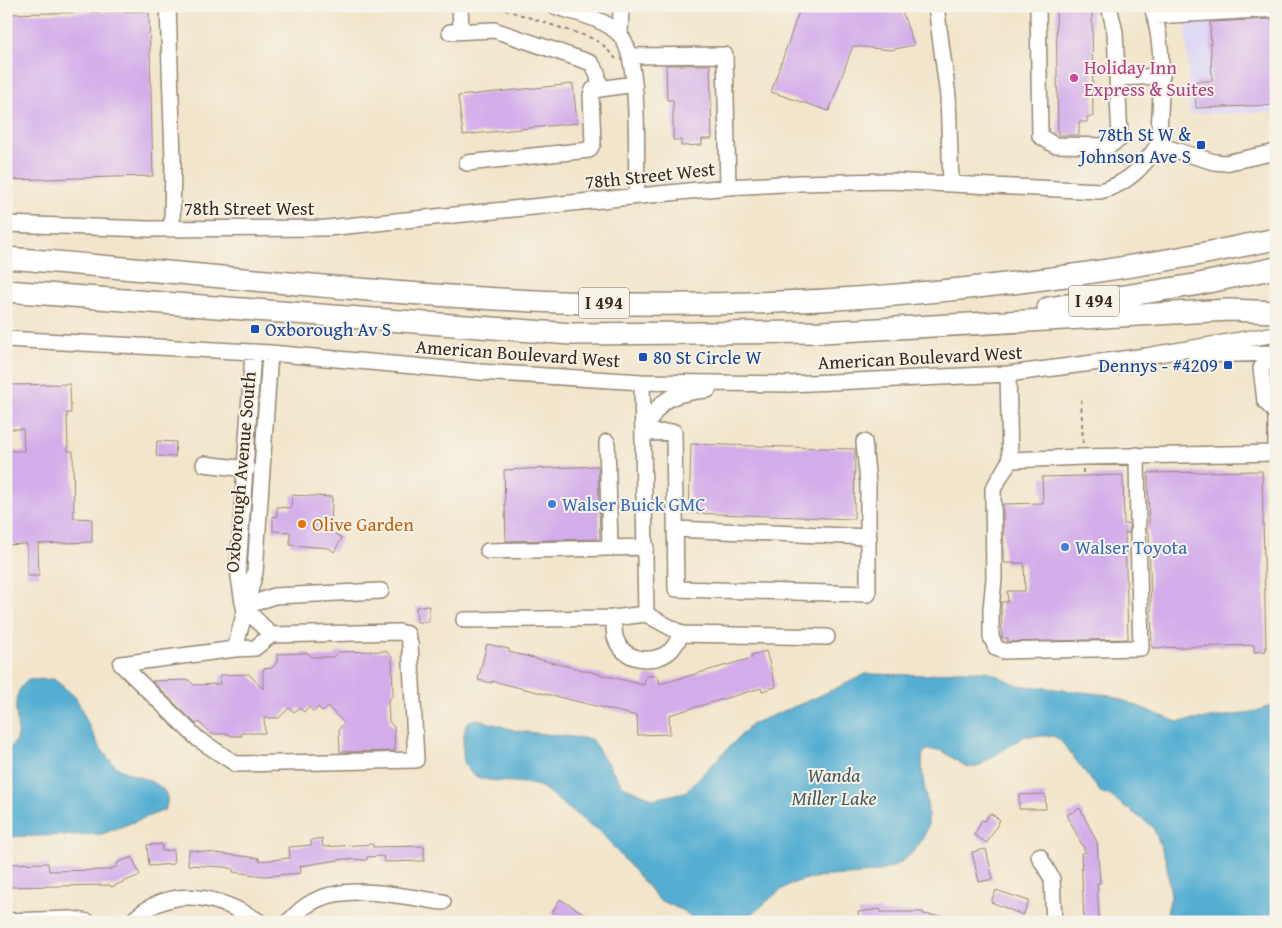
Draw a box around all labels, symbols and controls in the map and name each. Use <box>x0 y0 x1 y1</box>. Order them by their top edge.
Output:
place label: Holiday Inn Express & Suites <box>1084 53 1214 103</box>
marker: Holiday Inn Express & Suites <box>1068 72 1080 84</box>
place label: 78th St W & Johnson Ave S <box>1078 120 1191 170</box>
marker: 78th St W & Johnson Ave S <box>1195 139 1207 151</box>
street label: 78th Street West <box>584 154 717 196</box>
street label: 78th Street West <box>184 194 315 222</box>
road number: I 494 <box>1069 286 1119 316</box>
road number: I 494 <box>579 288 629 318</box>
place label: Oxborough Av S <box>265 315 391 343</box>
marker: Oxborough Av S <box>249 323 261 335</box>
street label: American Boulevard West <box>415 332 622 374</box>
street label: American Boulevard West <box>817 338 1023 376</box>
place label: 80 St Circle W <box>653 343 762 371</box>
marker: 80 St Circle W <box>637 351 649 363</box>
place label: Dennys - #4209 <box>1099 351 1218 379</box>
marker: Dennys - #4209 <box>1222 359 1234 371</box>
street label: Oxborough Avenue South <box>217 370 263 574</box>
place label: Walser Buick GMC <box>562 490 706 518</box>
marker: Walser Buick GMC <box>546 498 558 510</box>
place label: Olive Garden <box>312 510 414 538</box>
marker: Olive Garden <box>296 518 308 530</box>
place label: Walser Toyota <box>1075 533 1187 561</box>
marker: Walser Toyota <box>1059 541 1071 553</box>
water label: Wanda Miller Lake <box>792 760 877 812</box>

